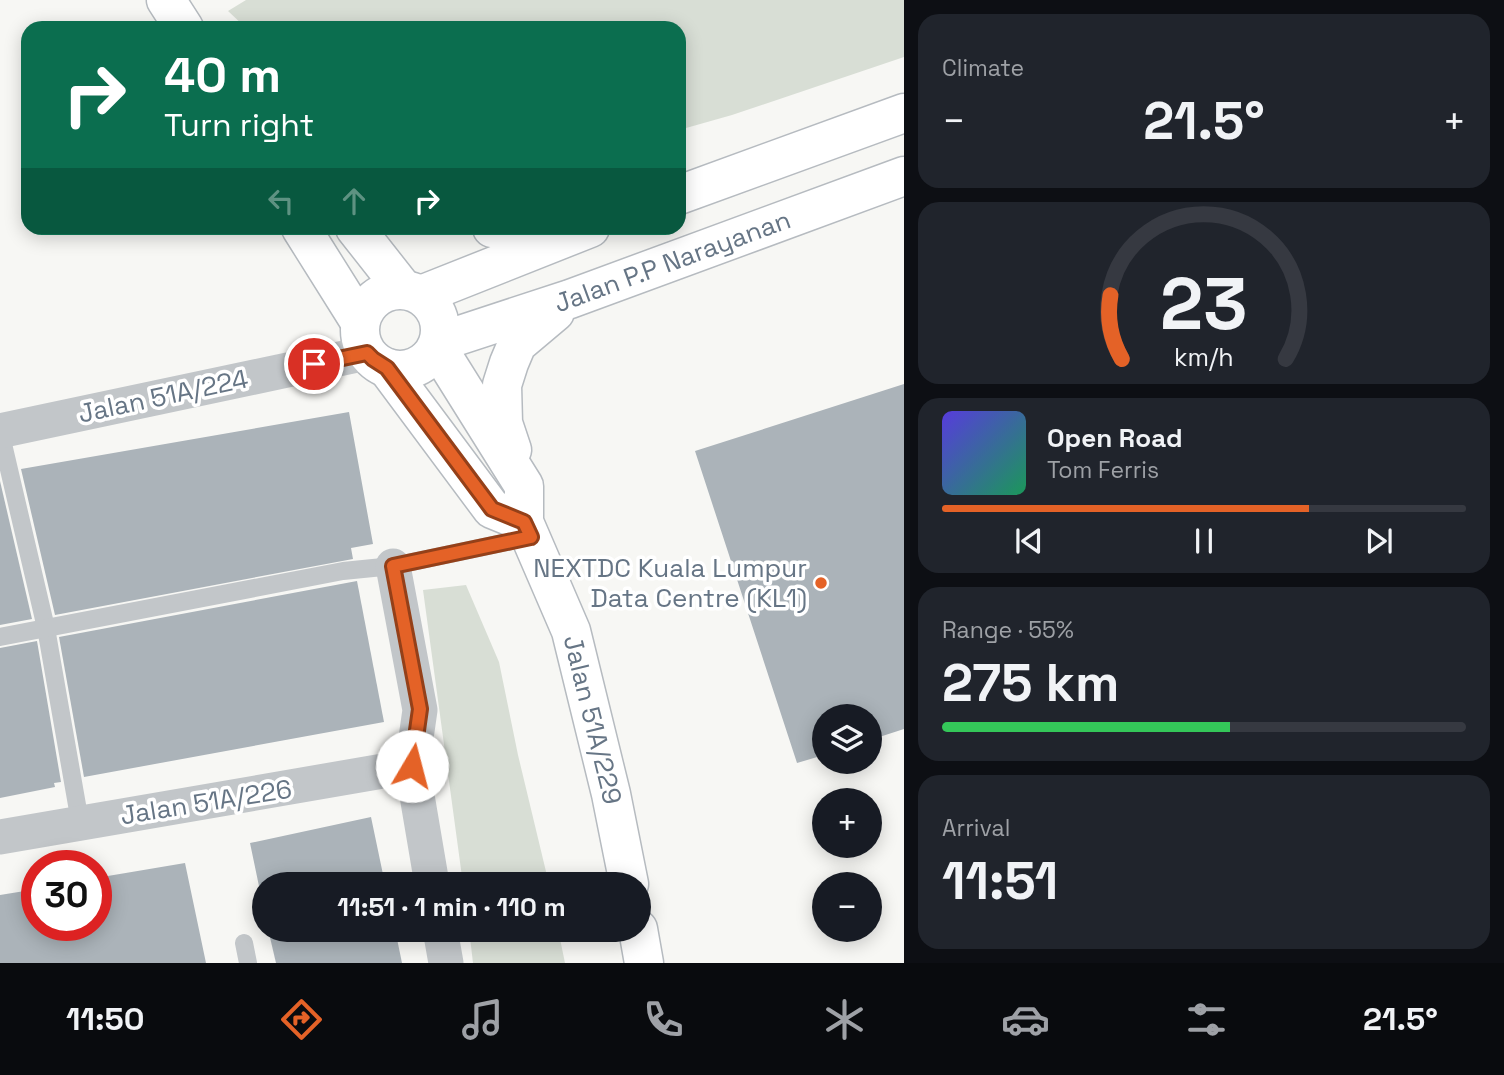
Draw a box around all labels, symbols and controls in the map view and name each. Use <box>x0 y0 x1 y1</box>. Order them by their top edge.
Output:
text: 40 m <box>164 44 281 106</box>
icon: right <box>49 49 140 140</box>
text: Climate <box>942 53 1024 83</box>
text: 21.5° <box>1143 88 1265 154</box>
text: − <box>942 97 966 145</box>
text: + <box>1442 97 1466 145</box>
text: Turn right <box>164 105 314 145</box>
icon: left <box>262 182 300 220</box>
icon: ahead <box>335 182 373 220</box>
icon: right <box>408 182 446 220</box>
street label: Jalan P.P Narayanan <box>550 202 795 320</box>
text: 23 <box>1160 258 1248 351</box>
pin <box>284 334 344 394</box>
text: km/h <box>1174 341 1234 373</box>
icon: arrive <box>295 345 333 383</box>
street label: Jalan 51A/224 <box>75 361 251 431</box>
text: Open Road <box>1047 421 1183 455</box>
text: Tom Ferris <box>1047 455 1159 485</box>
icon: previous <box>1010 522 1048 560</box>
icon: pause <box>1185 522 1223 560</box>
icon: next <box>1360 522 1398 560</box>
place label: NEXTDC Kuala Lumpur Data Centre (KL1) <box>533 551 807 615</box>
marker: NEXTDC Kuala Lumpur Data Centre (KL1) <box>813 575 829 591</box>
text: Range · 55% <box>942 615 1074 645</box>
street label: Jalan 51A/229 <box>556 632 630 807</box>
text: 275 km <box>942 650 1119 716</box>
map controls <box>812 704 882 942</box>
button: layers <box>812 704 882 774</box>
position arrow <box>375 729 449 803</box>
street label: Jalan 51A/226 <box>118 772 294 832</box>
button: + <box>812 788 882 858</box>
text: Arrival <box>942 813 1010 843</box>
text: 11:51 <box>942 848 1058 914</box>
speed limit sign: 30 <box>21 850 112 941</box>
button: − <box>812 872 882 942</box>
text: 11:51 · 1 min · 110 m <box>337 890 566 924</box>
icon: directions <box>277 995 326 1044</box>
icon: music <box>458 995 507 1044</box>
icon: phone <box>639 995 688 1044</box>
icon: climate <box>820 995 869 1044</box>
icon: car <box>1001 995 1050 1044</box>
icon: filters <box>1182 995 1231 1044</box>
text: 11:50 <box>66 999 144 1039</box>
text: 21.5° <box>1363 999 1438 1039</box>

